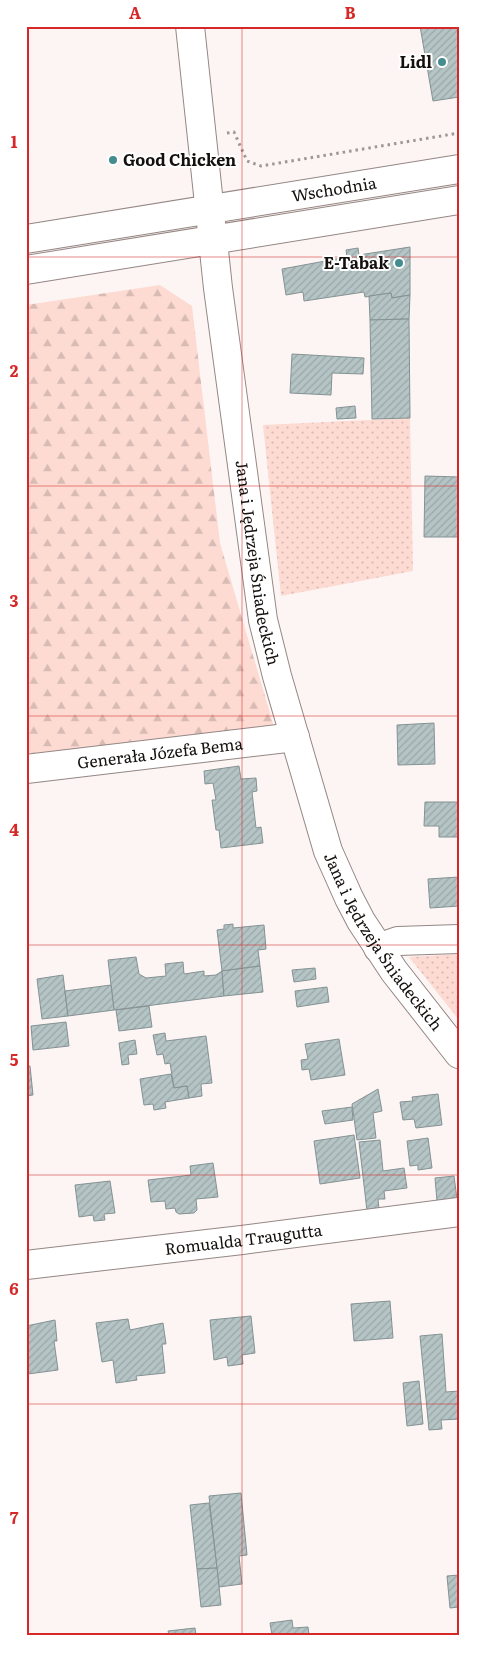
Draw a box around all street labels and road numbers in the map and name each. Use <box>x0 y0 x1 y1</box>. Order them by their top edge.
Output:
street label: Wschodnia <box>290 169 378 207</box>
street label: Jana i Jędrzeja Śniadeckich <box>230 458 287 668</box>
street label: Generała Józefa Bema <box>76 730 244 774</box>
street label: Jana i Jędrzeja Śniadeckich <box>319 848 449 1036</box>
street label: Romualda Traugutta <box>163 1217 324 1260</box>

